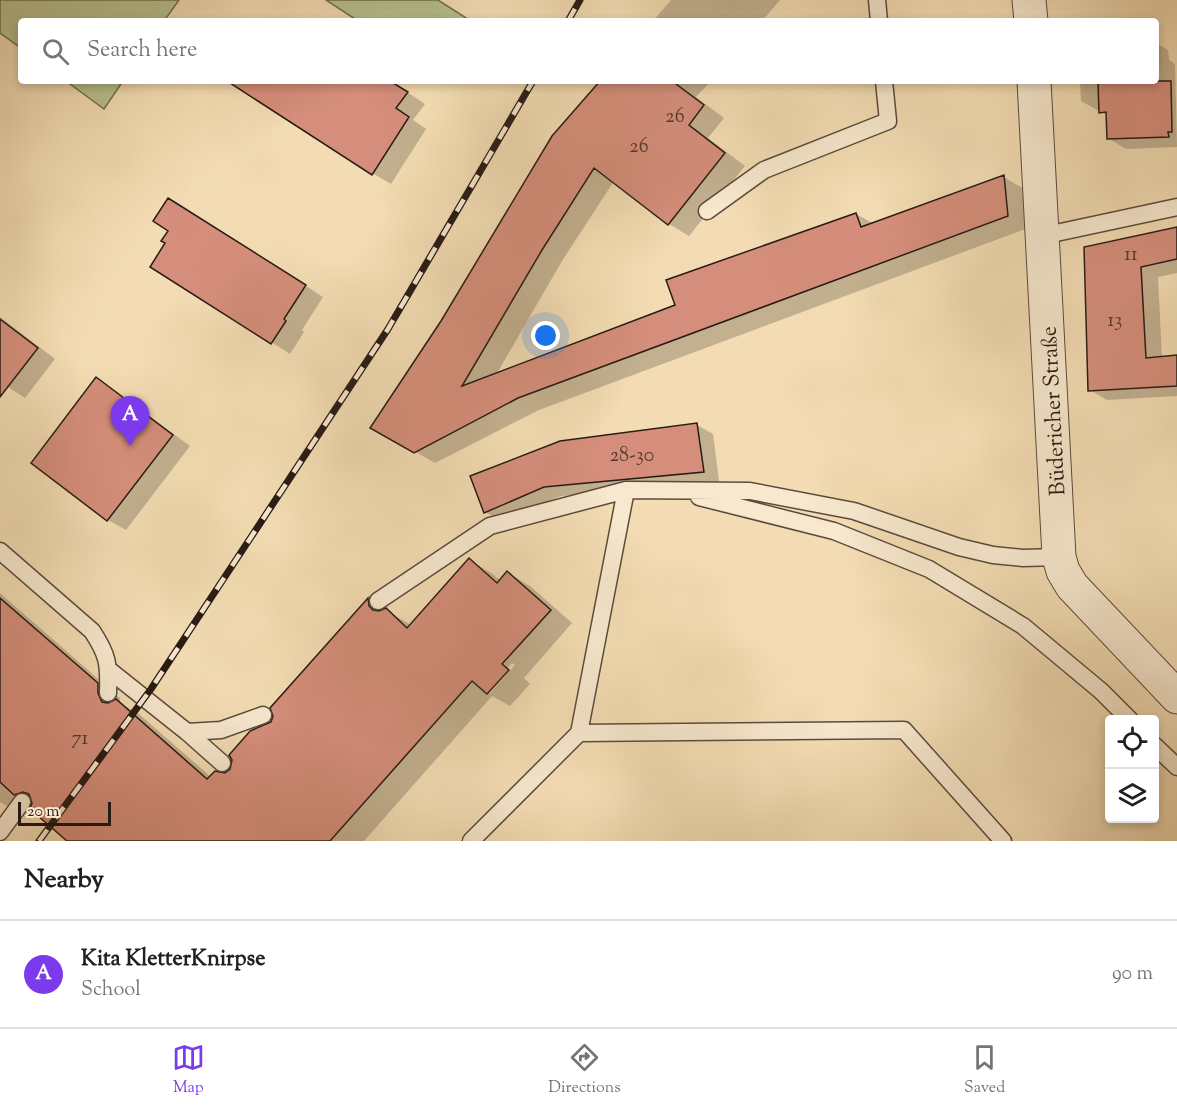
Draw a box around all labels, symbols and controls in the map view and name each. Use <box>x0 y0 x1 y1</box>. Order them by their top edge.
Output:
search box <box>18 18 1159 84</box>
icon: search <box>39 35 72 68</box>
text: Search here <box>87 35 197 67</box>
house number: 26 <box>665 103 685 132</box>
house number: 26 <box>629 133 649 162</box>
house number: 11 <box>1124 241 1138 270</box>
house number: 13 <box>1108 307 1122 336</box>
your location <box>531 321 560 350</box>
street label: Büdericher Straße <box>1035 325 1075 497</box>
pin: A <box>110 396 150 446</box>
house number: 28-30 <box>610 442 654 471</box>
map controls <box>1105 715 1159 823</box>
button: locate <box>1105 715 1159 769</box>
house number: 71 <box>72 725 89 754</box>
button: layers <box>1105 769 1159 823</box>
scale bar <box>18 799 111 826</box>
text: 20 m <box>27 801 60 824</box>
text: Nearby <box>24 862 104 899</box>
text: Kita KletterKnirpse <box>81 944 265 976</box>
text: A <box>35 960 52 989</box>
text: 90 m <box>1112 960 1153 989</box>
text: School <box>81 976 141 1005</box>
tab: Map <box>172 1041 205 1100</box>
tab: Directions <box>548 1041 621 1100</box>
tab: Saved <box>964 1041 1005 1100</box>

